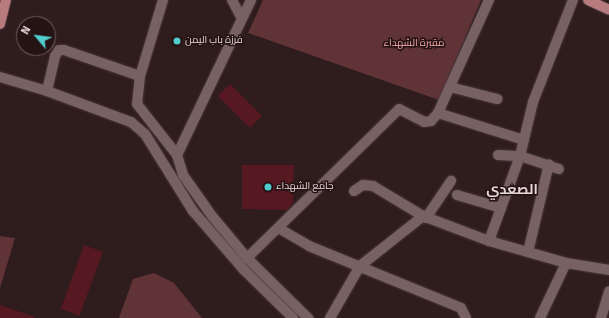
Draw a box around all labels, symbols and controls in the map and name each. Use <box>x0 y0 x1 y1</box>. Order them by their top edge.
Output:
north arrow <box>16 16 56 56</box>
text: N <box>18 24 33 37</box>
place label: فرزة باب اليمن <box>185 35 243 47</box>
marker: فرزة باب اليمن <box>172 36 182 46</box>
park label: مقبرة الشهداء <box>384 38 444 50</box>
place label: جامع الشهداء <box>276 181 334 193</box>
marker: جامع الشهداء <box>263 182 273 192</box>
district label: الصعدي <box>486 182 538 198</box>

